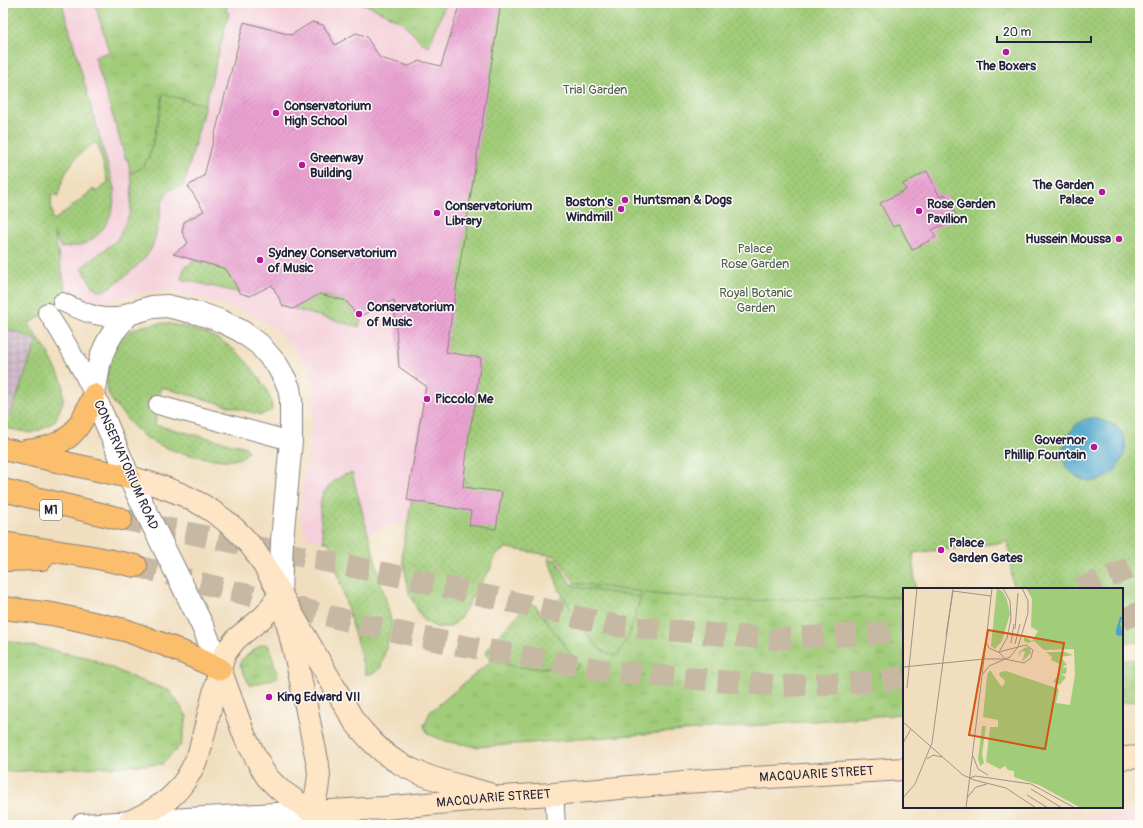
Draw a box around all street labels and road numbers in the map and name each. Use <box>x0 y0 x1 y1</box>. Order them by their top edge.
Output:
street label: CONSERVATORIUM ROAD <box>90 398 162 532</box>
road number: M1 <box>40 500 62 520</box>
street label: MACQUARIE STREET <box>759 763 874 786</box>
street label: MACQUARIE STREET <box>436 786 551 811</box>

